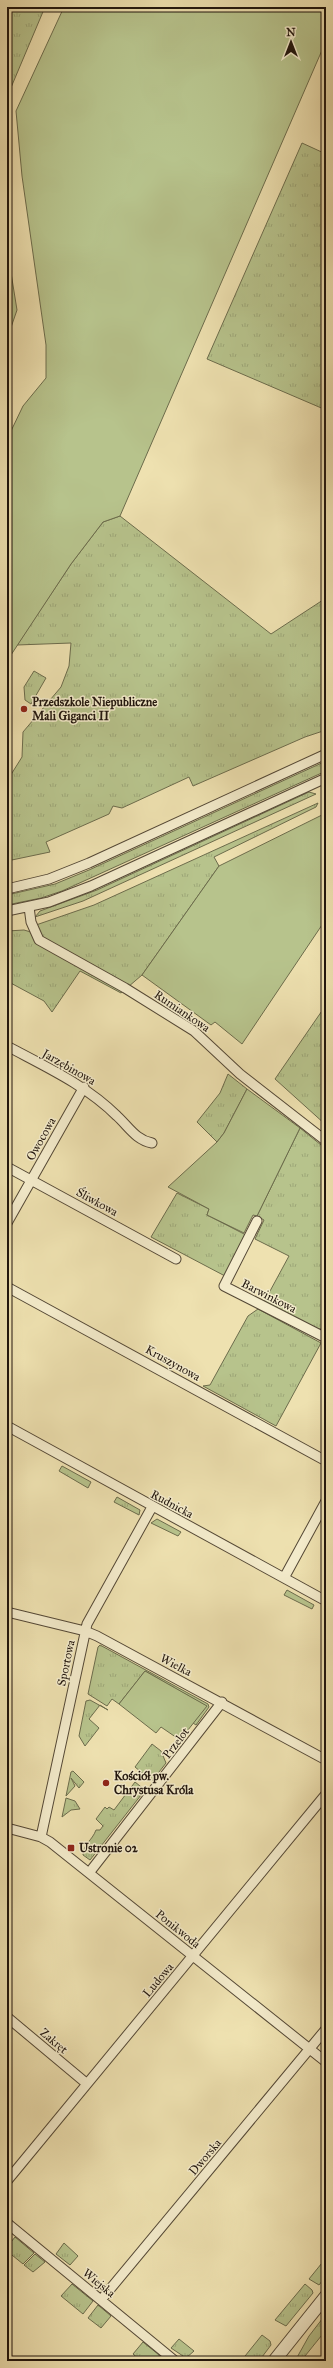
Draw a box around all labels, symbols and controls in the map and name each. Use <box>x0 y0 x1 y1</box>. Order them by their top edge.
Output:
north arrow <box>271 22 311 62</box>
text: N <box>286 26 296 39</box>
place label: Przedszkole Niepubliczne Mali Giganci II <box>32 695 157 724</box>
marker: Przedszkole Niepubliczne Mali Giganci II <box>19 704 29 714</box>
street label: Rumiankowa <box>152 987 213 1035</box>
street label: Jarzębinowa <box>38 1045 99 1089</box>
street label: Owocowa <box>23 1114 59 1163</box>
street label: Śliwkowa <box>74 1183 122 1220</box>
street label: Barwinkowa <box>239 1276 300 1316</box>
street label: Kruszynowa <box>143 1342 204 1384</box>
street label: Rudnicka <box>148 1487 197 1521</box>
street label: Sportowa <box>54 1638 78 1687</box>
street label: Wielka <box>158 1651 195 1679</box>
street label: Przelot <box>160 1724 193 1761</box>
place label: Kościół pw. Chrystusa Króla <box>114 1769 194 1798</box>
marker: Kościół pw. Chrystusa Króla <box>101 1778 111 1788</box>
place label: Ustronie 02 <box>79 1841 139 1855</box>
marker: Ustronie 02 <box>66 1843 76 1853</box>
street label: Ponikwoda <box>153 1907 204 1952</box>
street label: Ludowa <box>140 1959 177 2000</box>
street label: Zakręt <box>37 2025 71 2057</box>
street label: Dworska <box>186 2135 225 2178</box>
street label: Wiejska <box>80 2266 119 2301</box>

